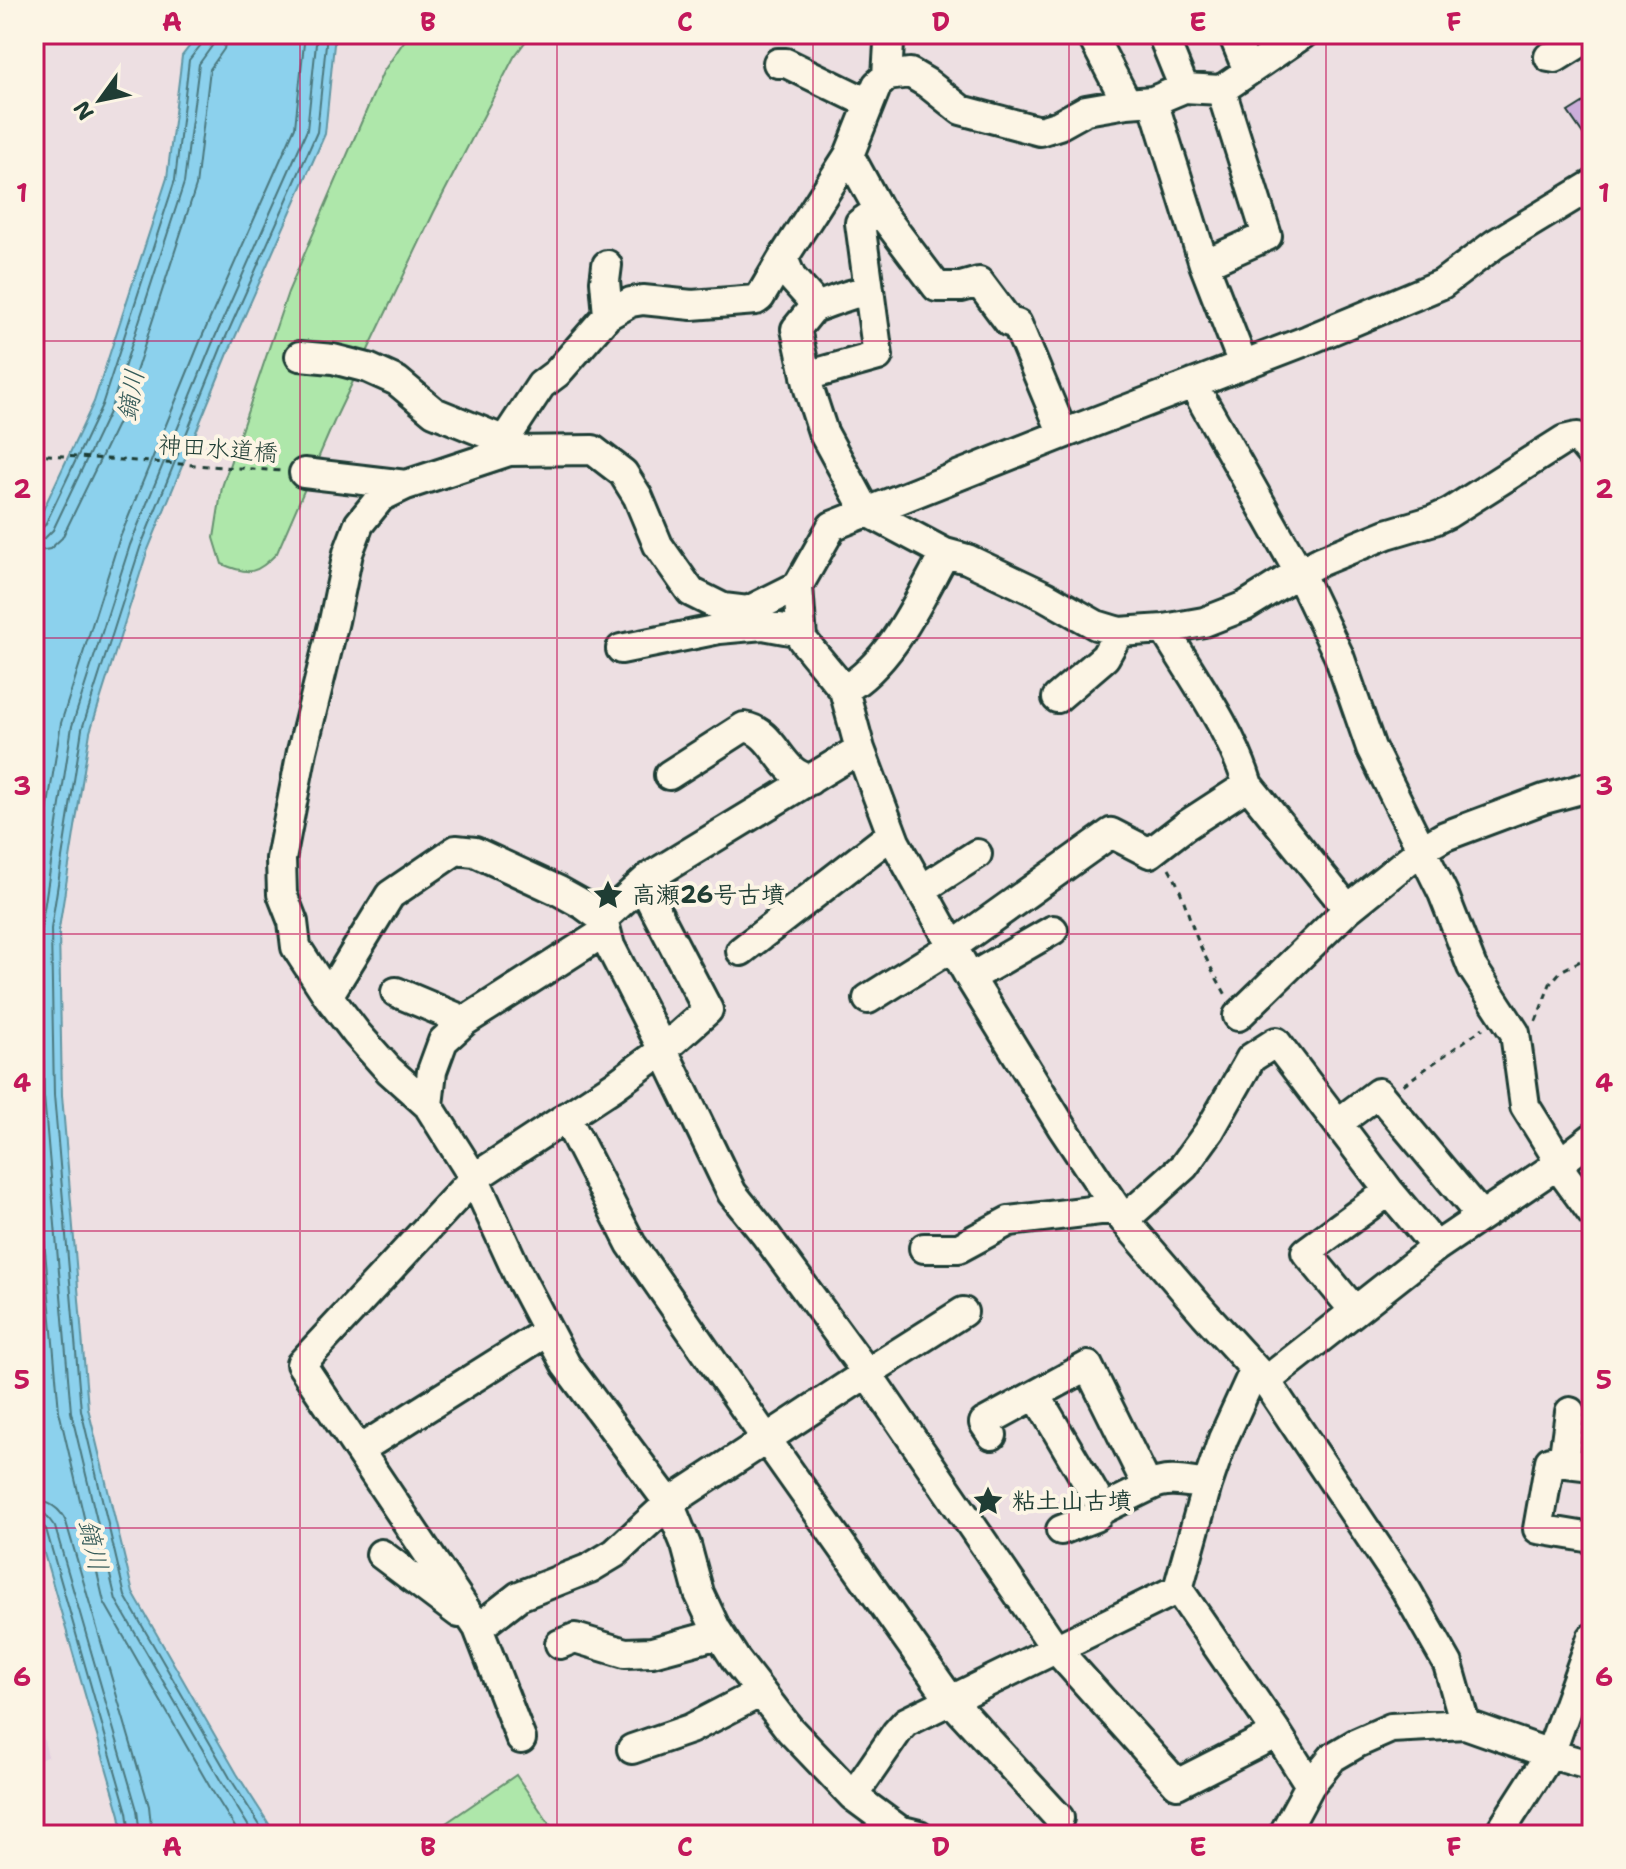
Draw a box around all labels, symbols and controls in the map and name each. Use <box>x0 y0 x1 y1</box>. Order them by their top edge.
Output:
text: A <box>162 4 182 39</box>
text: B <box>420 4 436 39</box>
text: C <box>677 4 693 39</box>
text: D <box>932 4 950 39</box>
text: E <box>1189 4 1207 39</box>
text: F <box>1446 4 1462 39</box>
north arrow <box>60 60 140 140</box>
text: N <box>67 95 101 126</box>
text: 1 <box>16 175 28 210</box>
text: 1 <box>1598 175 1610 210</box>
water label: 鏑川 <box>108 366 152 424</box>
street label: 神田水道橋 <box>157 429 279 469</box>
text: 2 <box>13 471 31 506</box>
text: 2 <box>1595 471 1613 506</box>
text: 3 <box>13 768 31 803</box>
text: 3 <box>1595 768 1613 803</box>
place icon: 高瀬26号古墳 <box>591 878 625 912</box>
place label: 高瀬26号古墳 <box>632 879 785 911</box>
text: 4 <box>13 1065 31 1100</box>
text: 4 <box>1595 1065 1613 1100</box>
text: 5 <box>14 1362 30 1397</box>
text: 5 <box>1596 1362 1612 1397</box>
place icon: 粘土山古墳 <box>971 1484 1005 1518</box>
place label: 粘土山古墳 <box>1012 1485 1132 1517</box>
water label: 鏑川 <box>71 1516 117 1574</box>
text: 6 <box>13 1659 31 1694</box>
text: 6 <box>1595 1659 1613 1694</box>
text: A <box>162 1829 182 1864</box>
text: B <box>420 1829 436 1864</box>
text: C <box>677 1829 693 1864</box>
text: D <box>932 1829 950 1864</box>
text: E <box>1189 1829 1207 1864</box>
text: F <box>1446 1829 1462 1864</box>

